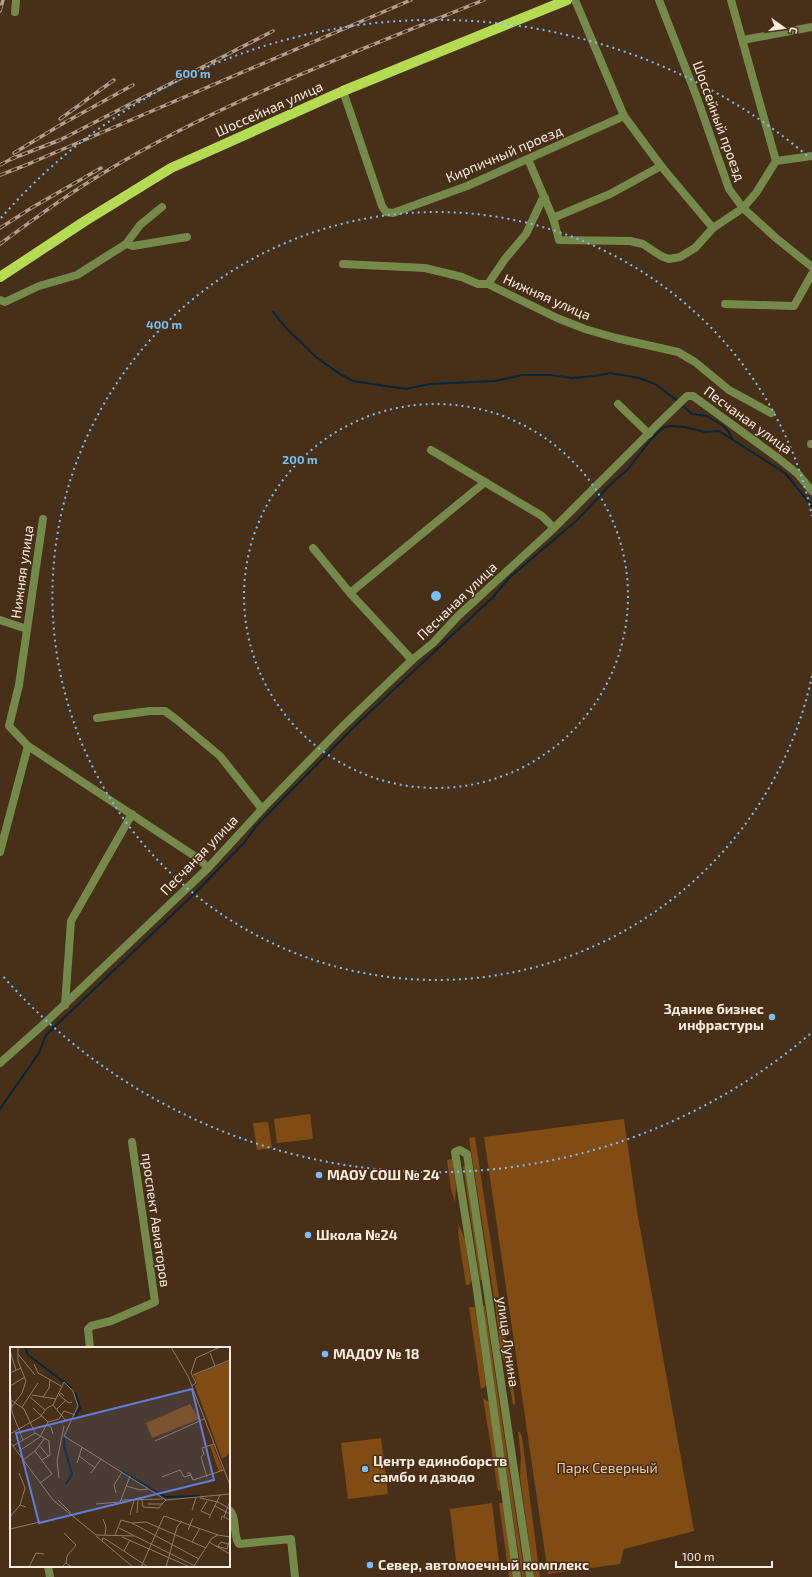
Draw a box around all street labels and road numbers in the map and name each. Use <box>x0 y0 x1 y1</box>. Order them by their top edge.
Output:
street label: Шоссейный проезд <box>690 58 749 183</box>
street label: Шоссейная улица <box>212 77 325 140</box>
street label: Кирпичный проезд <box>443 121 565 186</box>
street label: Нижняя улица <box>501 270 594 323</box>
street label: Песчаная улица <box>701 382 796 457</box>
street label: Нижняя улица <box>7 524 36 620</box>
street label: Песчаная улица <box>413 558 500 643</box>
street label: Песчаная улица <box>156 811 241 898</box>
street label: проспект Авиаторов <box>139 1152 174 1288</box>
street label: улица Лунина <box>494 1296 523 1388</box>

